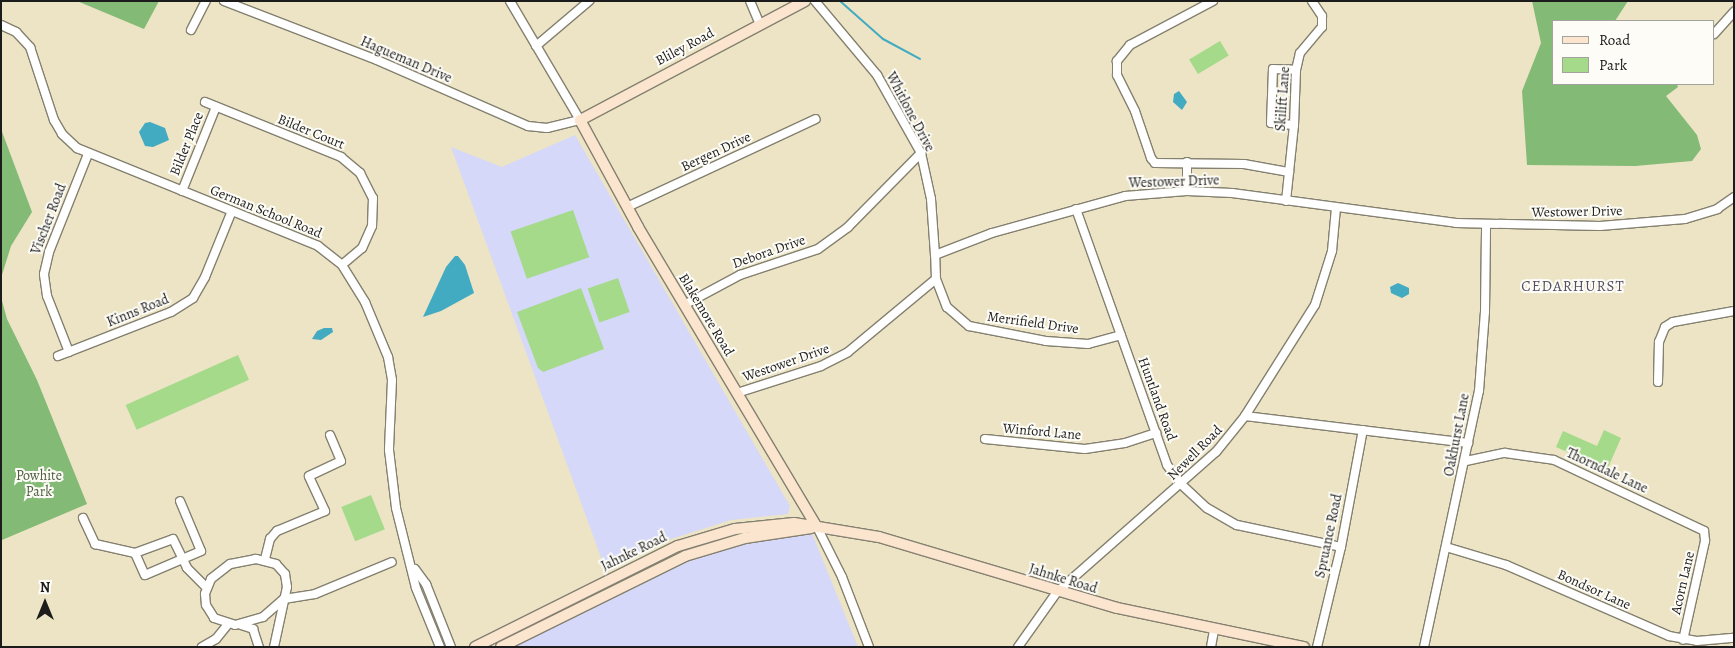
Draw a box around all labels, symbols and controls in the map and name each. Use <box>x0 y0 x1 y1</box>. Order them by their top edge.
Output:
legend <box>1552 20 1715 85</box>
street label: Bliley Road <box>653 25 717 69</box>
text: Road <box>1599 30 1630 50</box>
street label: Hagueman Drive <box>358 33 454 87</box>
text: Park <box>1599 55 1627 75</box>
street label: Skilift Lane <box>1272 66 1294 132</box>
street label: Whitlone Drive <box>882 69 938 155</box>
street label: Bilder Place <box>167 110 207 178</box>
street label: Bilder Court <box>275 111 347 153</box>
street label: Bergen Drive <box>678 129 754 175</box>
street label: Westower Drive <box>1128 172 1220 192</box>
street label: Vischer Road <box>28 181 70 257</box>
street label: German School Road <box>208 182 324 242</box>
street label: Westower Drive <box>1531 203 1623 221</box>
street label: Debora Drive <box>730 232 808 272</box>
street label: Blakemore Road <box>675 271 737 359</box>
district label: CEDARHURST <box>1520 278 1626 296</box>
street label: Kinns Road <box>104 291 172 331</box>
street label: Merrifield Drive <box>986 308 1080 338</box>
street label: Westower Drive <box>740 340 832 386</box>
street label: Huntland Road <box>1134 355 1180 443</box>
street label: Oakhurst Lane <box>1441 392 1473 478</box>
street label: Winford Lane <box>1002 420 1082 444</box>
street label: Newell Road <box>1164 422 1226 484</box>
street label: Thorndale Lane <box>1564 445 1650 497</box>
park label: Powhite Park <box>16 468 62 501</box>
street label: Spruance Road <box>1312 492 1346 580</box>
street label: Jahnke Road <box>599 529 669 575</box>
street label: Acorn Lane <box>1668 550 1698 616</box>
street label: Jahnke Road <box>1027 561 1099 597</box>
street label: Bondsor Lane <box>1555 566 1633 614</box>
north arrow <box>20 578 70 628</box>
text: N <box>40 578 50 597</box>

